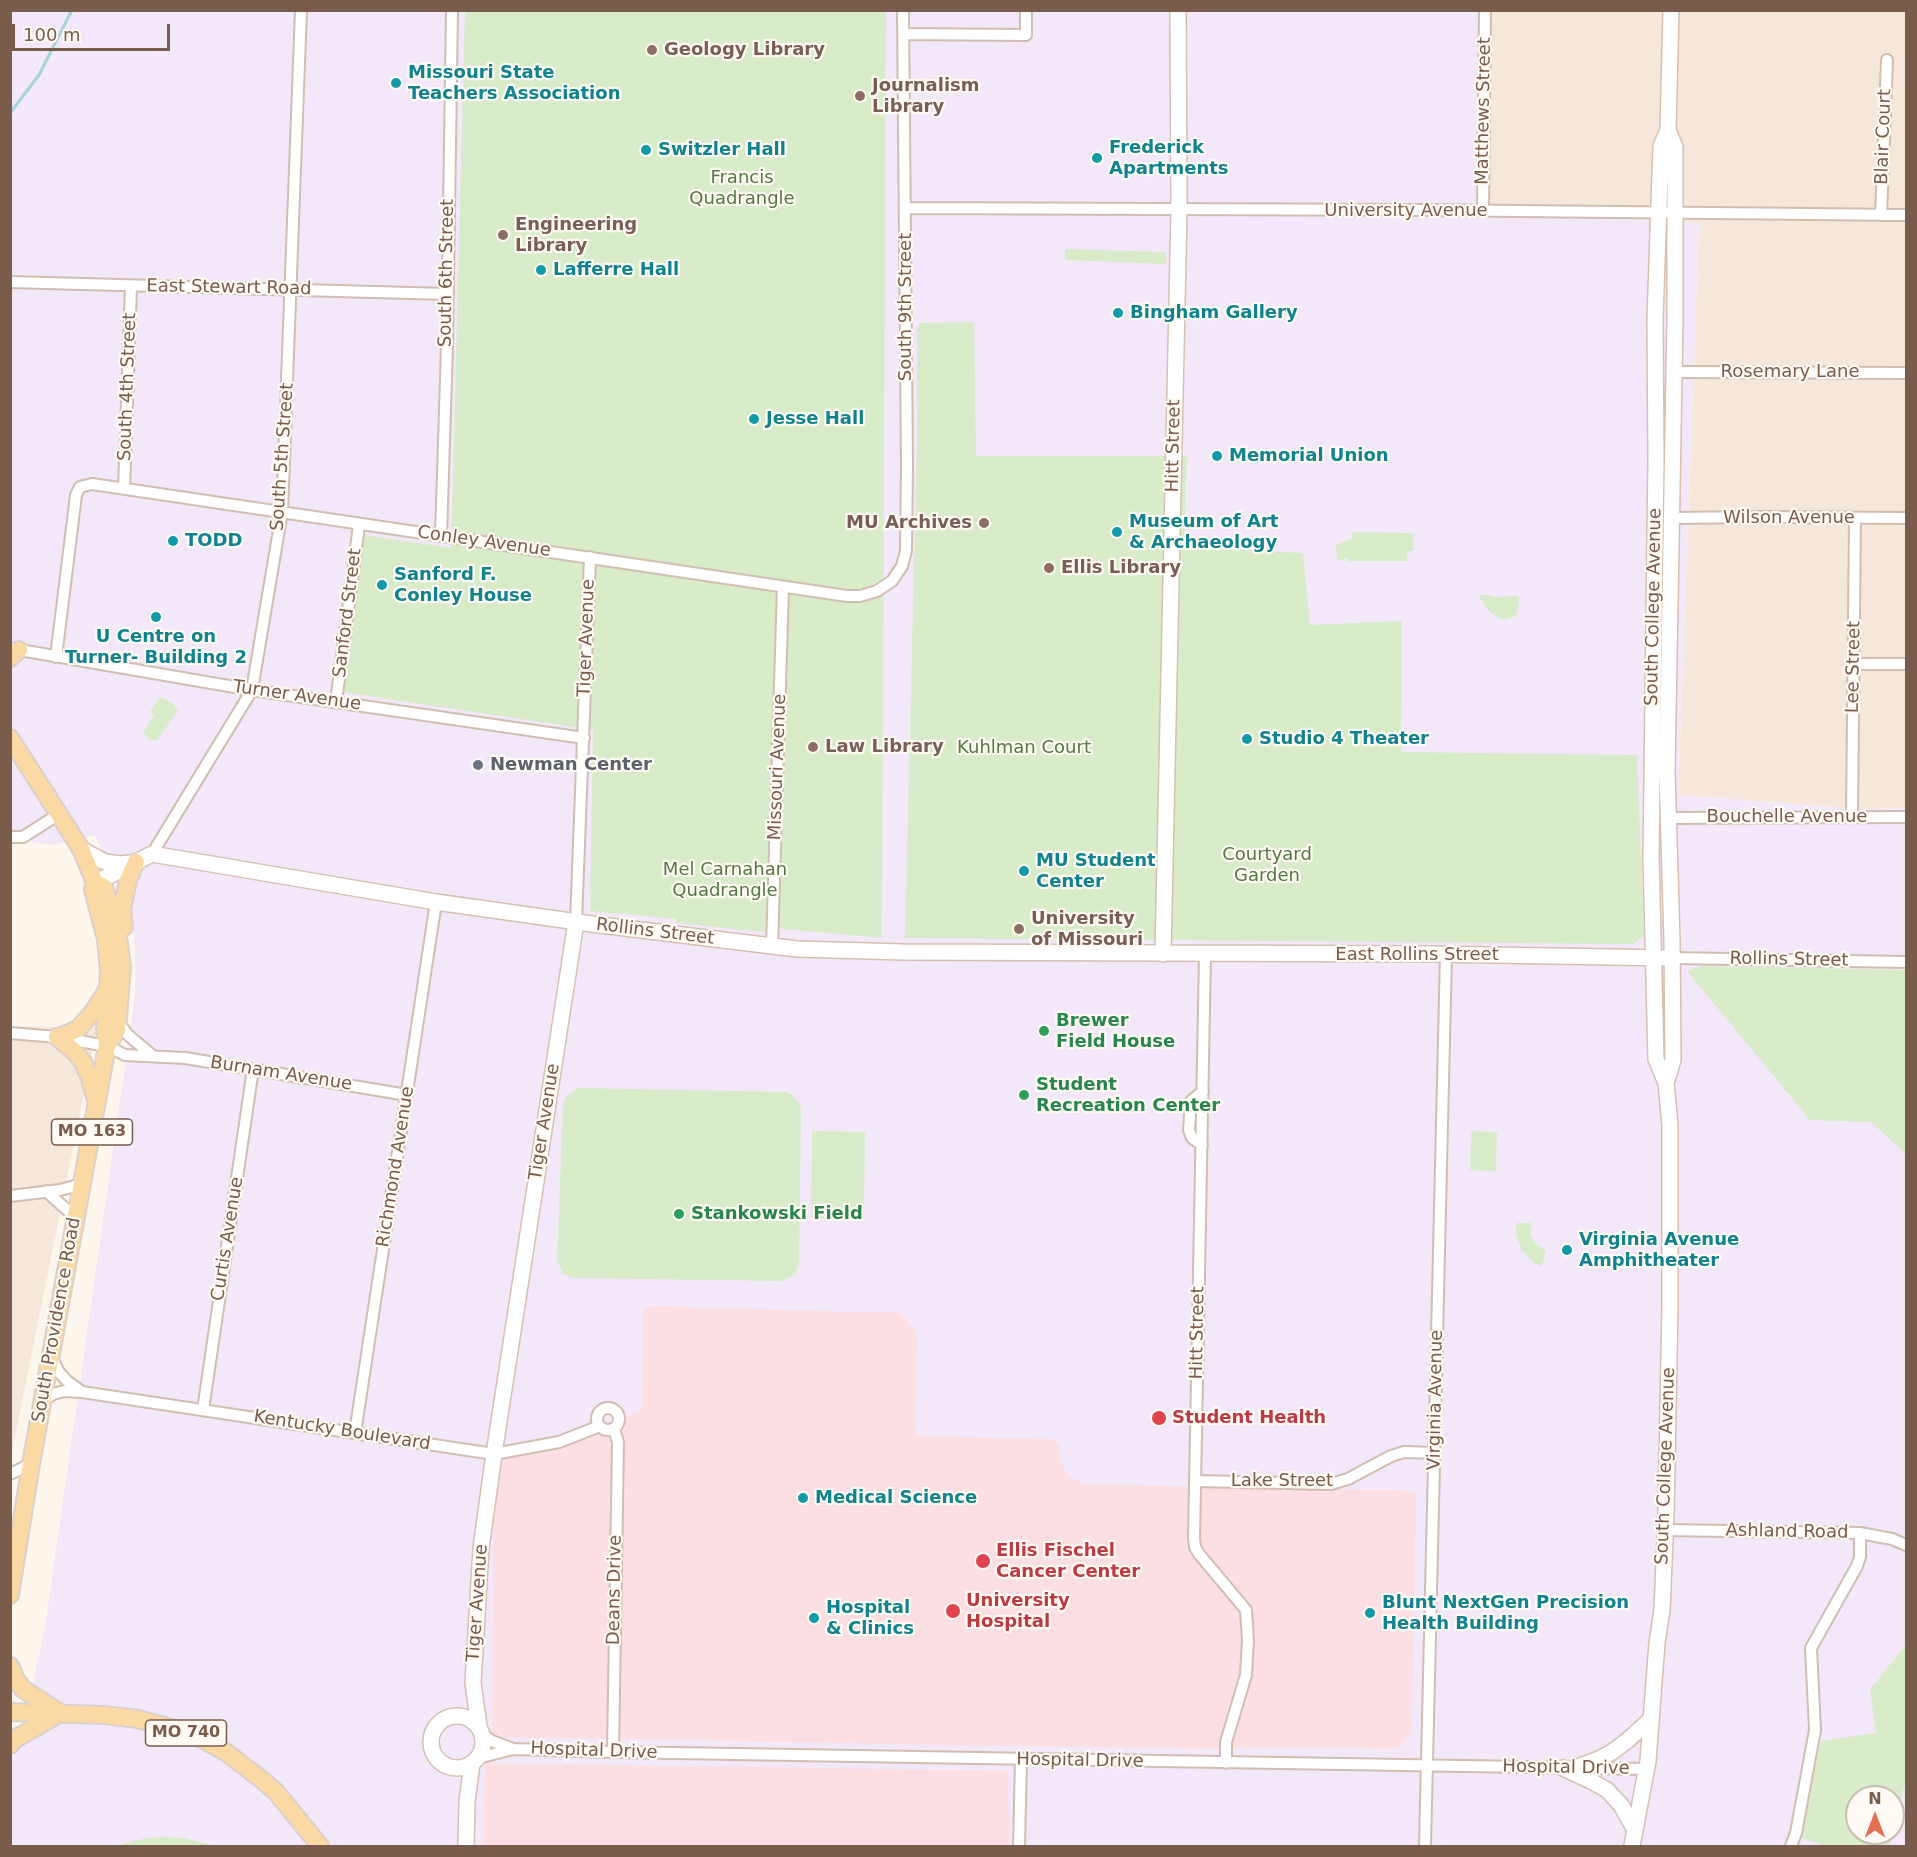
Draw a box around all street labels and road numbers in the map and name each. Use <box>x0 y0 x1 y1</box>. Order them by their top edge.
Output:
street label: Matthews Street <box>1472 37 1496 185</box>
street label: Blair Court <box>1872 89 1896 185</box>
street label: South 6th Street <box>435 199 459 347</box>
street label: University Avenue <box>1324 200 1488 222</box>
street label: South 9th Street <box>895 233 917 381</box>
street label: East Stewart Road <box>146 276 312 300</box>
street label: South 4th Street <box>115 312 141 462</box>
street label: Rosemary Lane <box>1720 361 1860 383</box>
street label: South 5th Street <box>267 382 299 532</box>
street label: Hitt Street <box>1162 399 1186 493</box>
street label: Wilson Avenue <box>1723 507 1855 529</box>
street label: South College Avenue <box>1641 508 1667 706</box>
street label: Conley Avenue <box>416 522 552 562</box>
street label: Sanford Street <box>329 547 367 679</box>
street label: Tiger Avenue <box>574 579 600 697</box>
street label: Lee Street <box>1842 621 1866 713</box>
street label: Turner Avenue <box>232 676 362 716</box>
street label: Missouri Avenue <box>765 693 791 841</box>
street label: Bouchelle Avenue <box>1707 806 1867 828</box>
street label: Rollins Street <box>595 914 715 950</box>
street label: East Rollins Street <box>1335 944 1499 966</box>
street label: Rollins Street <box>1729 948 1849 972</box>
street label: Burnam Avenue <box>208 1052 354 1096</box>
street label: Tiger Avenue <box>525 1062 565 1182</box>
street label: Richmond Avenue <box>373 1085 419 1249</box>
road number: MO 163 <box>52 1119 132 1145</box>
street label: Curtis Avenue <box>208 1175 248 1303</box>
street label: South Providence Road <box>28 1216 86 1424</box>
street label: Hitt Street <box>1186 1286 1210 1380</box>
street label: Virginia Avenue <box>1424 1330 1448 1470</box>
street label: South College Avenue <box>1652 1367 1680 1565</box>
street label: Kentucky Boulevard <box>252 1406 432 1456</box>
street label: Lake Street <box>1231 1470 1333 1492</box>
street label: Ashland Road <box>1725 1520 1849 1544</box>
street label: Deans Drive <box>603 1535 627 1645</box>
street label: Tiger Avenue <box>463 1543 493 1663</box>
road number: MO 740 <box>146 1720 226 1746</box>
street label: Hospital Drive <box>530 1738 658 1764</box>
street label: Hospital Drive <box>1016 1749 1144 1773</box>
street label: Hospital Drive <box>1502 1756 1630 1780</box>

